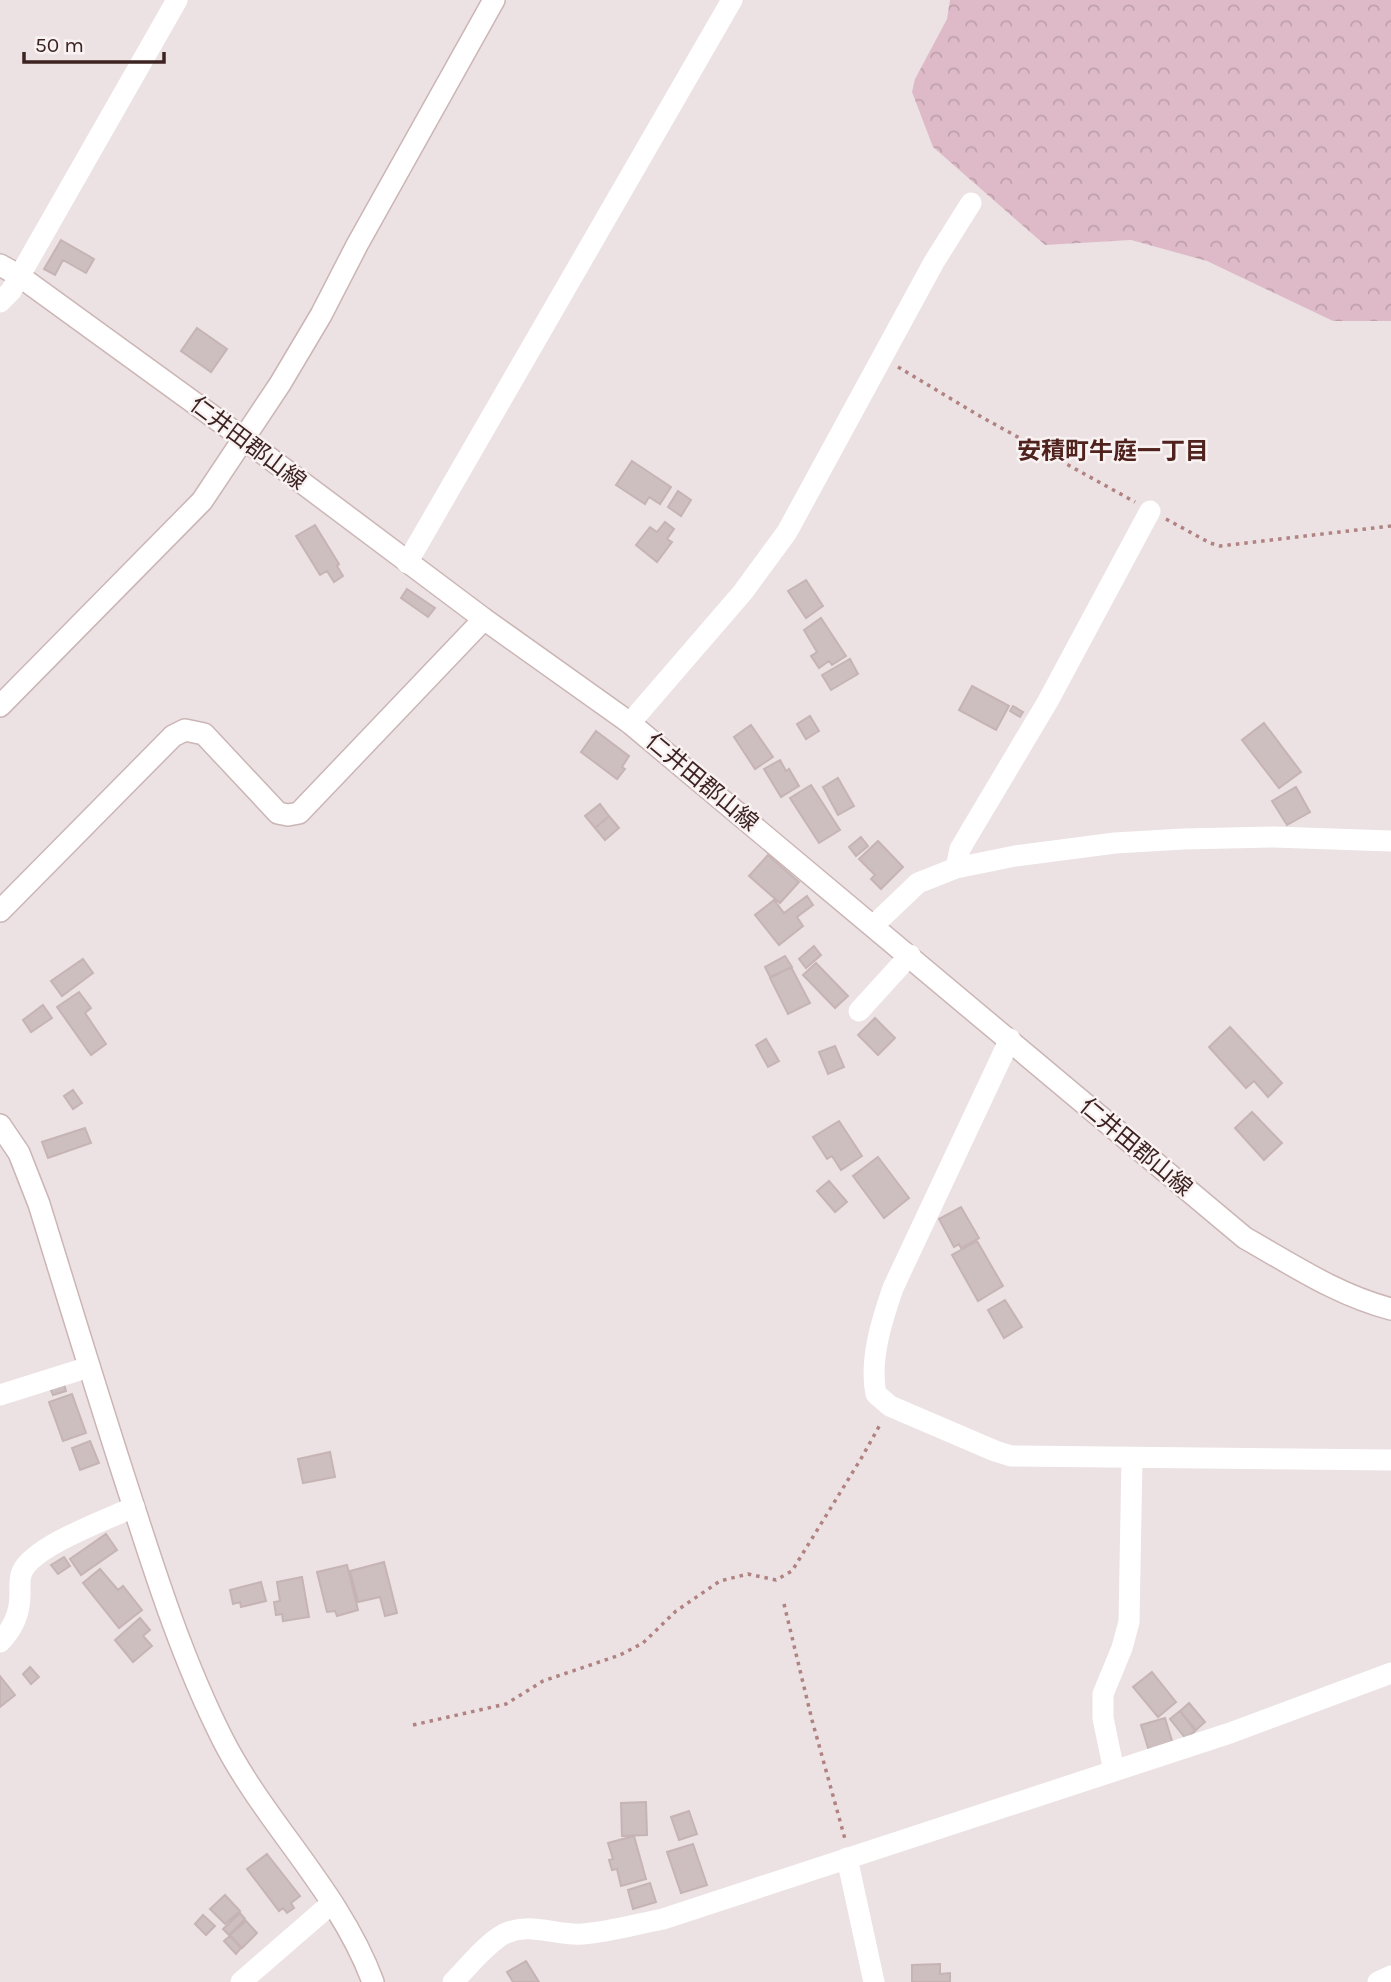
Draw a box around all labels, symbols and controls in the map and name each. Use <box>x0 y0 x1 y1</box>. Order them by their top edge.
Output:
scale bar <box>24 21 164 65</box>
text: 50 m <box>35 33 84 57</box>
street label: 仁井田郡山線 <box>185 391 311 495</box>
district label: 安積町牛庭一丁目 <box>1017 437 1209 465</box>
street label: 仁井田郡山線 <box>640 727 764 837</box>
street label: 仁井田郡山線 <box>1074 1092 1198 1202</box>

